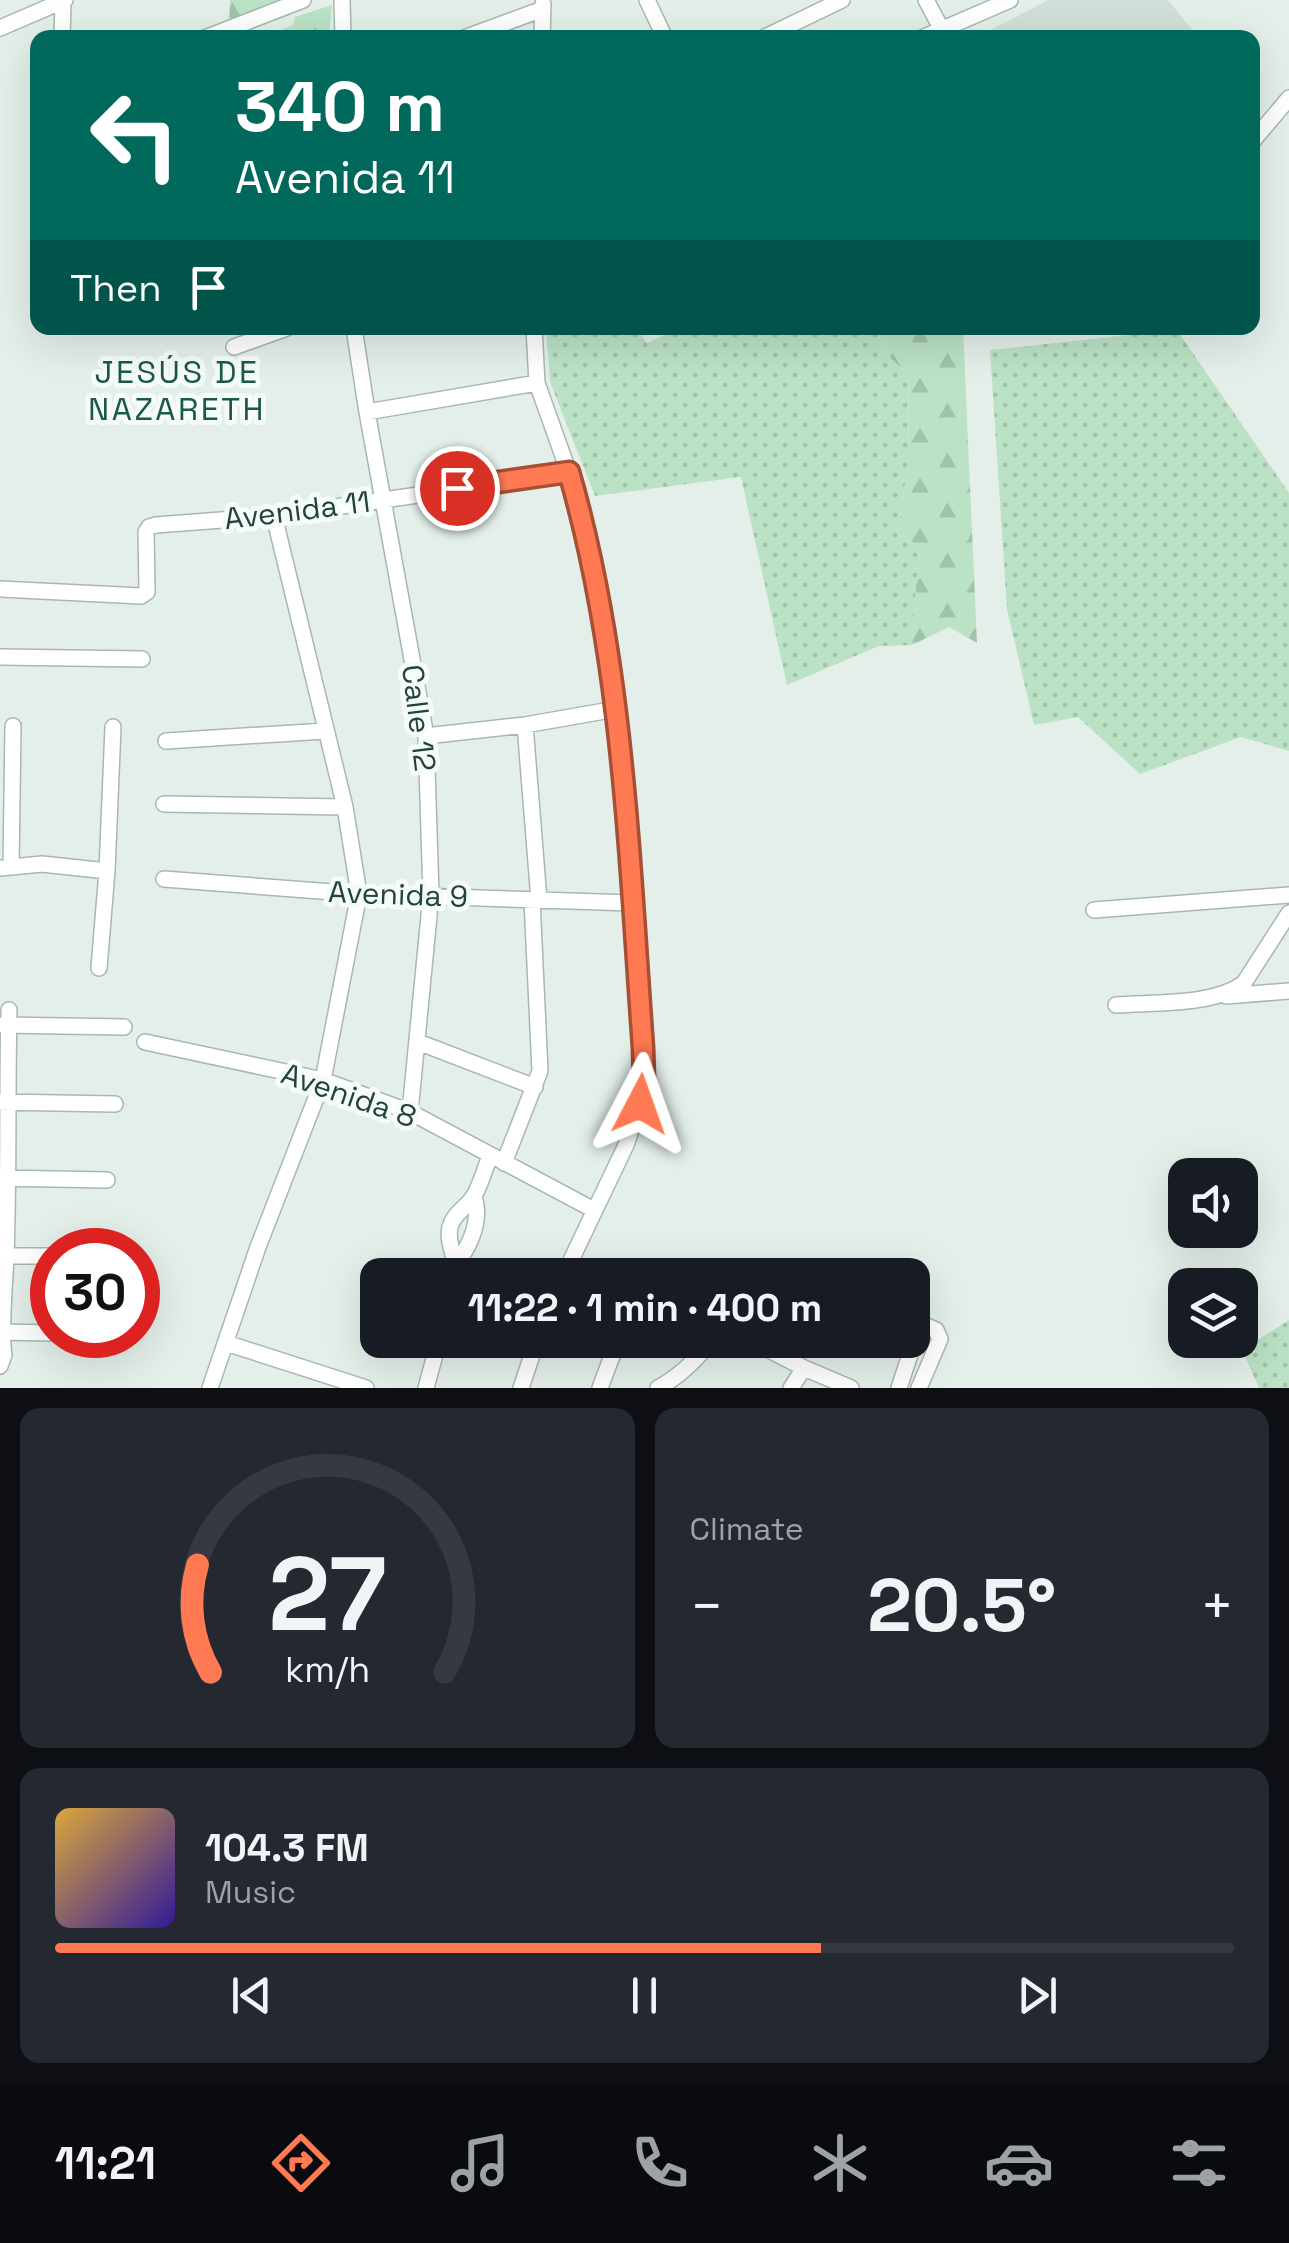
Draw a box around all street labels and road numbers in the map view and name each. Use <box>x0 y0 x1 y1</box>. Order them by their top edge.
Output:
street label: Avenida 11 <box>222 482 372 538</box>
street label: Calle 12 <box>393 662 445 774</box>
street label: Avenida 9 <box>327 872 469 916</box>
street label: Avenida 8 <box>276 1054 422 1136</box>

